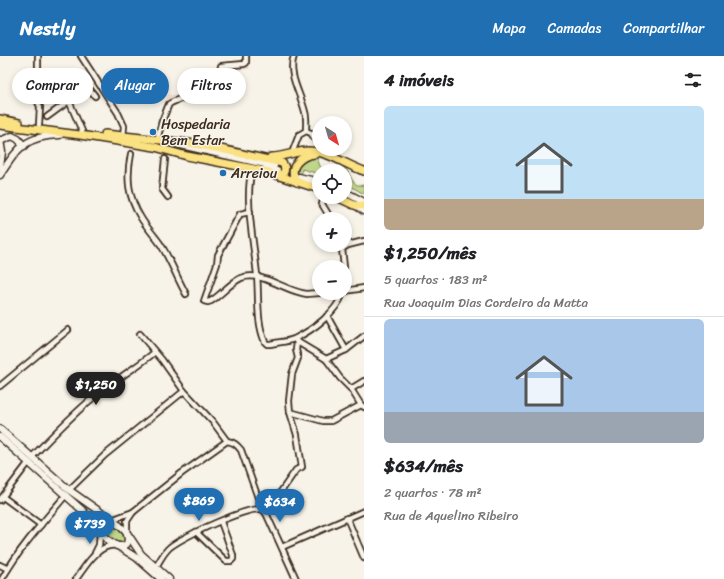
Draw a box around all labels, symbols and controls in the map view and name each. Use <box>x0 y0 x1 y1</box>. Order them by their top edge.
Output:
text: Nestly <box>20 12 75 45</box>
text: Mapa <box>493 16 525 41</box>
text: Camadas <box>547 16 601 41</box>
text: Compartilhar <box>623 16 704 41</box>
text: 4 imóveis <box>384 65 454 95</box>
chip: Comprar <box>12 68 93 104</box>
chip: Alugar <box>101 68 169 104</box>
chip: Filtros <box>177 68 246 104</box>
icon: filters <box>682 69 704 91</box>
place label: Hospedaria Bem Estar <box>161 112 231 153</box>
north arrow <box>312 116 352 156</box>
map controls <box>312 116 352 300</box>
marker: Hospedaria Bem Estar <box>148 127 158 137</box>
icon: home <box>508 132 580 204</box>
place label: Arreiou <box>230 161 278 186</box>
button: locate <box>312 164 352 204</box>
marker: Arreiou <box>218 168 228 178</box>
button: + <box>312 212 352 252</box>
text: $1,250/mês <box>384 238 476 268</box>
button: − <box>312 260 352 300</box>
text: 5 quartos · 183 m² <box>384 268 487 291</box>
text: Rua Joaquim Dias Cordeiro da Matta <box>384 291 588 314</box>
icon: home <box>508 345 580 417</box>
pin: $1,250 <box>63 372 129 406</box>
text: $1,250 <box>75 373 117 396</box>
text: $634/mês <box>384 451 463 481</box>
text: 2 quartos · 78 m² <box>384 481 482 504</box>
pin: $869 <box>175 488 223 522</box>
text: $869 <box>183 489 215 512</box>
pin: $634 <box>256 489 304 523</box>
text: $634 <box>264 490 296 513</box>
text: Rua de Aquelino Ribeiro <box>384 504 518 527</box>
pin: $739 <box>66 511 114 545</box>
text: $739 <box>74 512 106 535</box>

